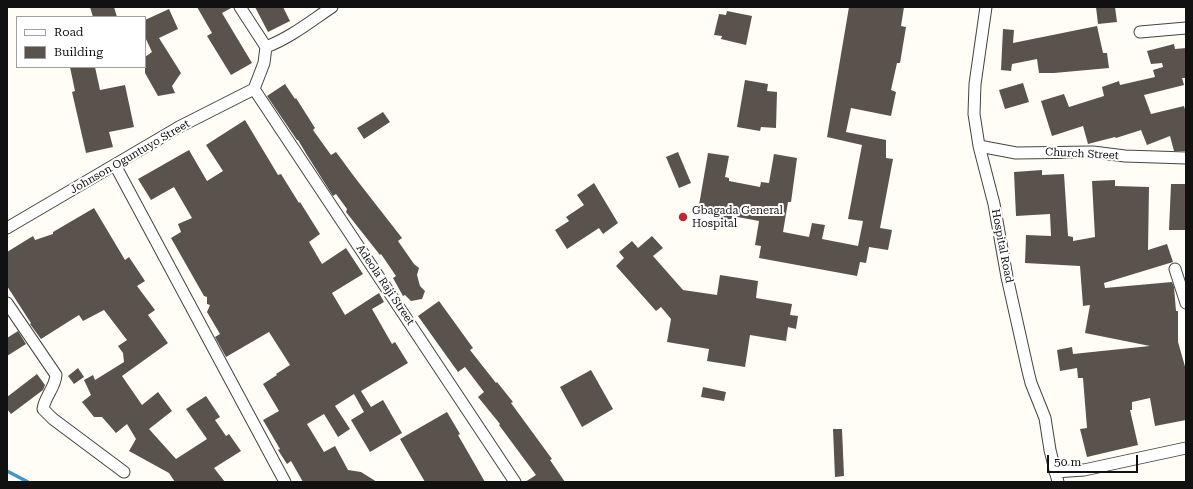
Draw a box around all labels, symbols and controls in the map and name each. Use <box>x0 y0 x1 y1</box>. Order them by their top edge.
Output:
legend <box>16 16 146 68</box>
text: Road <box>54 25 83 39</box>
text: Building <box>54 45 103 59</box>
street label: Johnson Oguntuyo Street <box>68 117 192 197</box>
street label: Church Street <box>1045 145 1119 163</box>
place label: Gbagada General Hospital <box>692 204 783 230</box>
street label: Hospital Road <box>988 208 1016 284</box>
marker: Gbagada General Hospital <box>677 211 689 223</box>
street label: Adeola Raji Street <box>353 242 417 328</box>
scale bar <box>1049 447 1140 473</box>
text: 50 m <box>1054 455 1081 469</box>

